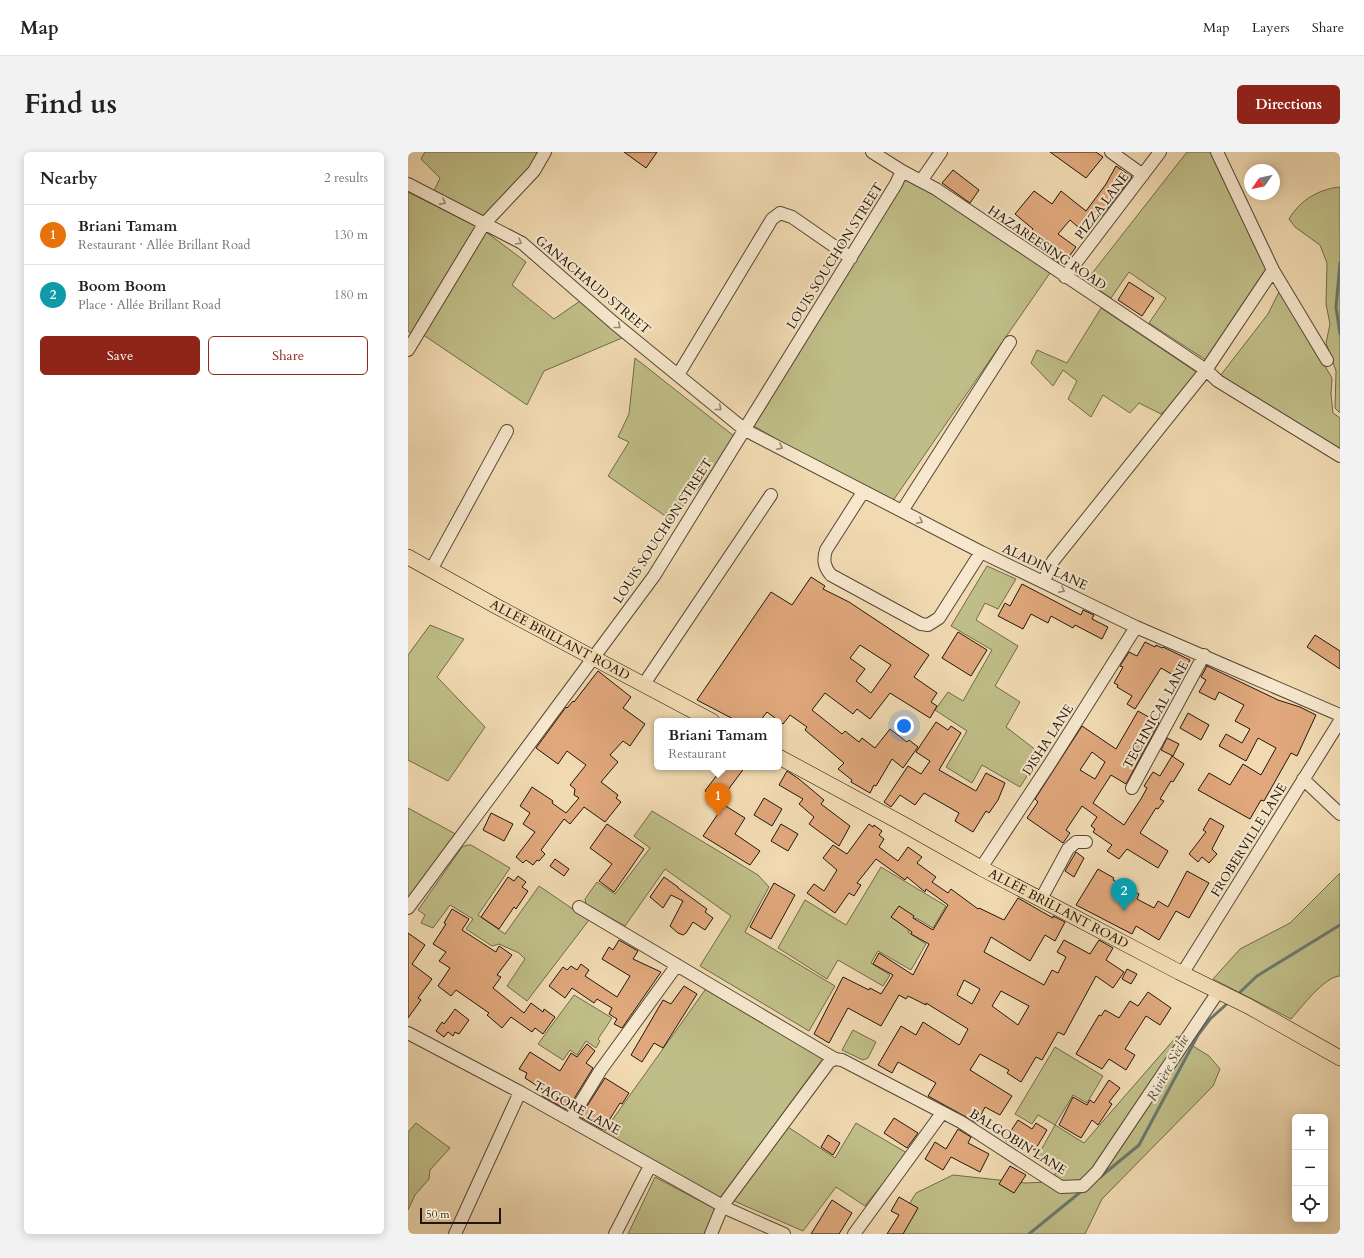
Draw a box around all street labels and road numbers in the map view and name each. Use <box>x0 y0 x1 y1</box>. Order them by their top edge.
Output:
street label: PIZZA LANE <box>1071 169 1133 243</box>
street label: LOUIS SOUCHON STREET <box>782 179 888 333</box>
street label: HAZAREESING ROAD <box>984 202 1110 294</box>
street label: GANACHAUD STREET <box>532 231 655 339</box>
street label: LOUIS SOUCHON STREET <box>609 455 717 607</box>
street label: ALADIN LANE <box>999 539 1091 595</box>
street label: ALLÉE BRILLANT ROAD <box>487 595 633 685</box>
street label: TECHNICAL LANE <box>1119 658 1193 772</box>
street label: DISHA LANE <box>1018 701 1078 779</box>
street label: FROBERVILLE LANE <box>1207 780 1291 900</box>
street label: ALLÉE BRILLANT ROAD <box>985 864 1132 953</box>
street label: TAGORE LANE <box>530 1077 624 1139</box>
street label: BALGOBIN LANE <box>966 1105 1070 1179</box>

